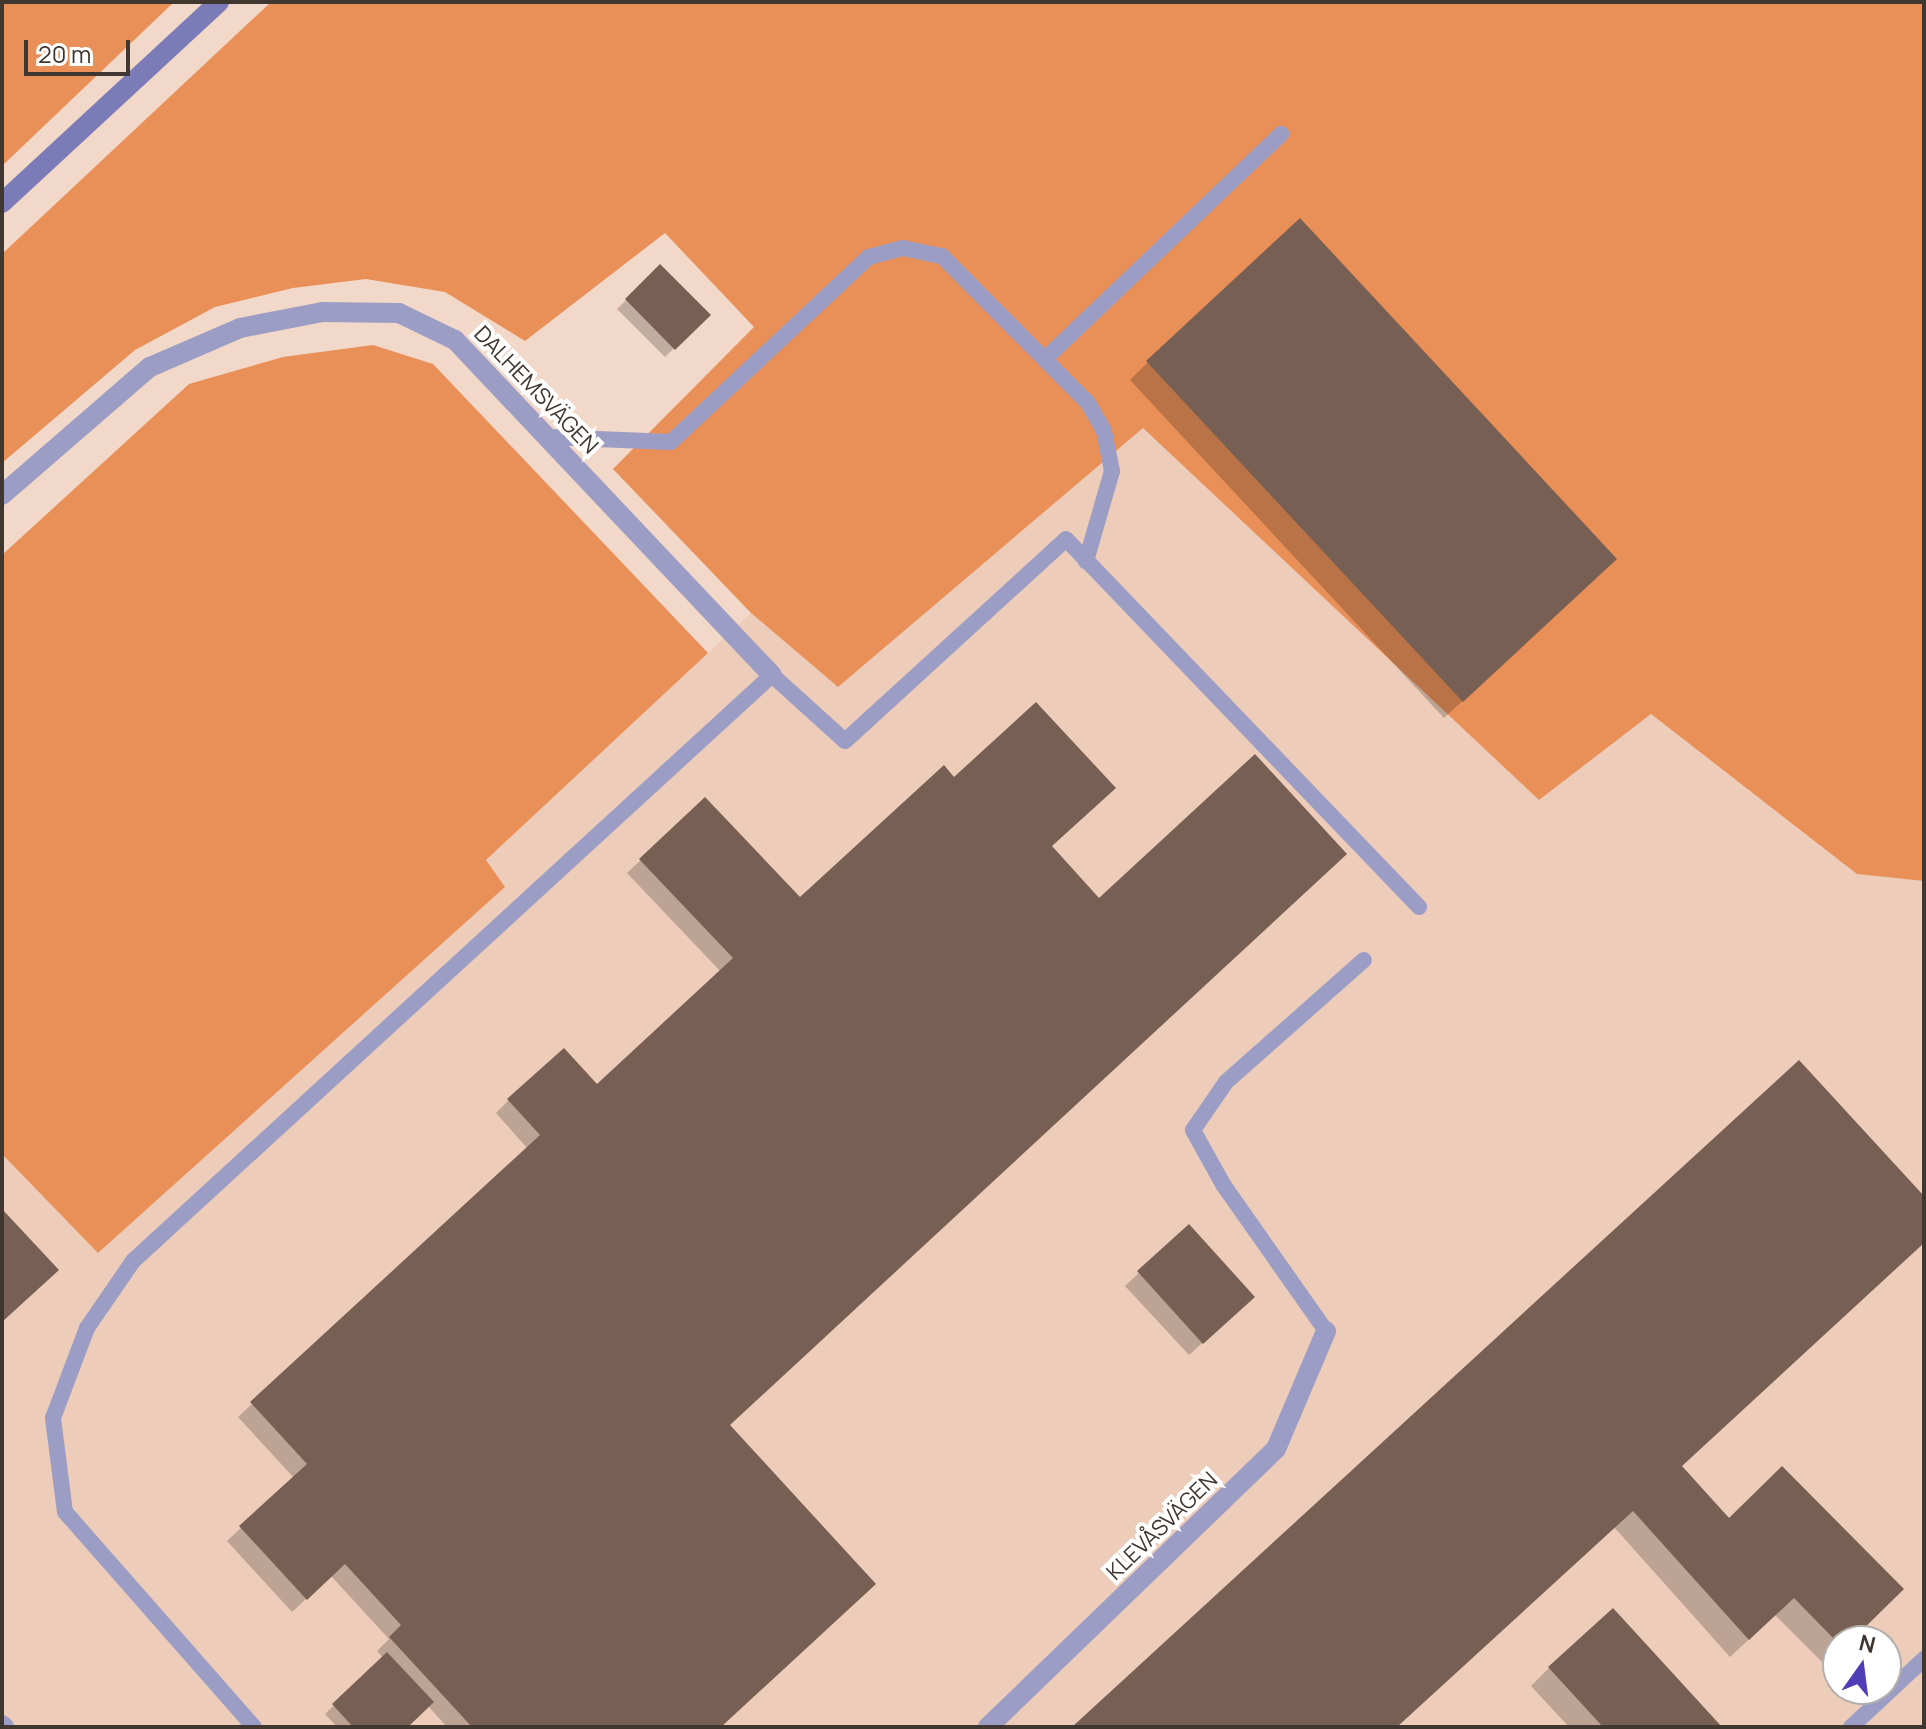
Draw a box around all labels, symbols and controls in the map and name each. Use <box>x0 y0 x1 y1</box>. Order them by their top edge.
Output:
scale bar <box>28 24 134 74</box>
text: 20 m <box>38 37 91 70</box>
street label: DALHEMSVÄGEN <box>468 321 604 459</box>
street label: KLEVÅSVÄGEN <box>1101 1467 1223 1585</box>
north arrow <box>1822 1625 1902 1705</box>
text: N <box>1856 1627 1879 1660</box>

